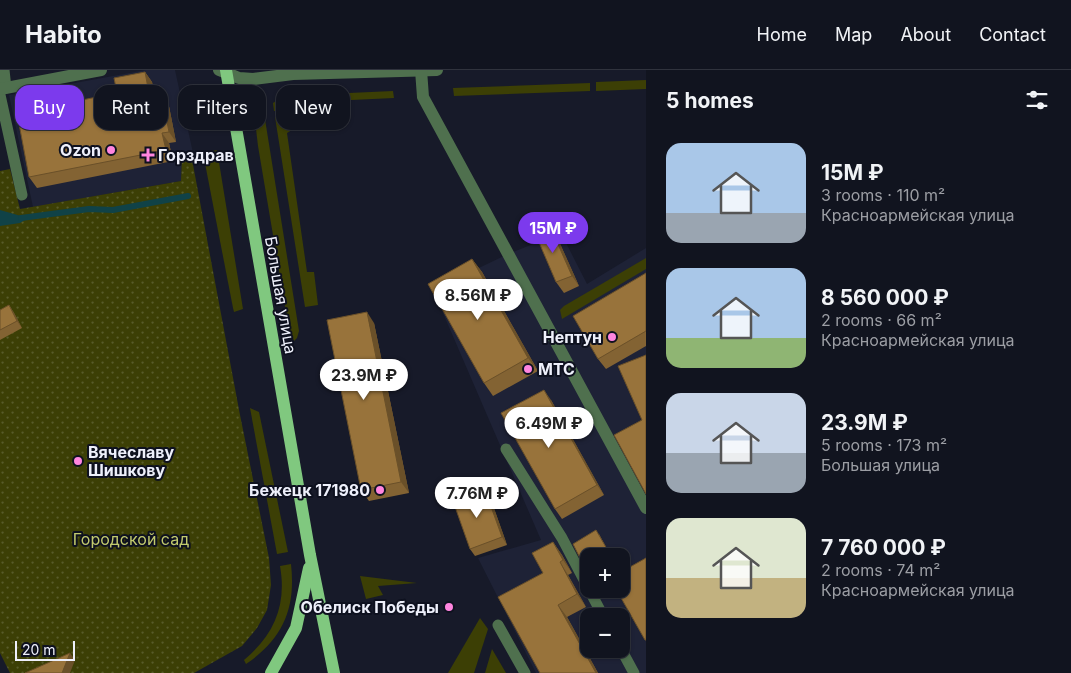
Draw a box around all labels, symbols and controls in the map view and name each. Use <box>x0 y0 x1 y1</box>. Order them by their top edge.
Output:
text: Habito <box>25 20 102 49</box>
text: Home <box>757 24 807 45</box>
text: Map <box>835 24 872 45</box>
text: About <box>900 24 951 45</box>
text: Contact <box>979 24 1046 45</box>
chip: Buy <box>15 85 84 130</box>
chip: Rent <box>94 85 168 130</box>
chip: Filters <box>178 85 266 130</box>
chip: New <box>276 85 350 130</box>
icon: filters <box>1023 86 1051 114</box>
text: 5 homes <box>666 88 754 113</box>
place label: Ozon <box>60 140 101 160</box>
marker: Ozon <box>105 144 117 156</box>
place label: Горздрав <box>158 145 234 165</box>
marker: Горздрав <box>142 149 154 161</box>
text: 15M ₽ <box>821 160 884 185</box>
icon: home <box>706 163 766 223</box>
text: 3 rooms · 110 m² <box>821 185 945 205</box>
text: Красноармейская улица <box>821 205 1015 225</box>
pin: 15M ₽ <box>518 212 588 254</box>
text: 15M ₽ <box>529 218 577 238</box>
street label: Большая улица <box>261 235 301 355</box>
pin: 8.56M ₽ <box>432 278 524 321</box>
text: 8.56M ₽ <box>445 285 511 305</box>
text: 8 560 000 ₽ <box>821 285 949 310</box>
icon: home <box>706 288 766 348</box>
text: 2 rooms · 66 m² <box>821 310 942 330</box>
place label: Нептун <box>543 327 602 347</box>
text: Красноармейская улица <box>821 330 1015 350</box>
marker: Нептун <box>606 331 618 343</box>
pin: 23.9M ₽ <box>318 358 410 401</box>
place label: МТС <box>538 359 575 379</box>
marker: МТС <box>522 363 534 375</box>
text: 23.9M ₽ <box>331 365 397 385</box>
pin: 6.49M ₽ <box>503 406 595 449</box>
text: 23.9M ₽ <box>821 410 908 435</box>
text: 6.49M ₽ <box>515 413 583 433</box>
icon: home <box>706 413 766 473</box>
text: 5 rooms · 173 m² <box>821 435 947 455</box>
place label: Вячеславу Шишкову <box>88 442 175 480</box>
marker: Вячеславу Шишкову <box>72 455 84 467</box>
text: Большая улица <box>821 455 940 475</box>
pin: 7.76M ₽ <box>431 476 523 519</box>
place label: Бежецк 171980 <box>249 480 370 500</box>
text: 7.76M ₽ <box>446 483 508 503</box>
marker: Бежецк 171980 <box>374 484 386 496</box>
park label: Городской сад <box>73 529 189 549</box>
text: 7 760 000 ₽ <box>821 535 946 560</box>
icon: home <box>706 538 766 598</box>
map controls <box>580 548 630 658</box>
button: + <box>580 548 630 598</box>
text: 2 rooms · 74 m² <box>821 560 940 580</box>
text: Красноармейская улица <box>821 580 1015 600</box>
place label: Обелиск Победы <box>301 597 439 617</box>
marker: Обелиск Победы <box>443 601 455 613</box>
button: − <box>580 608 630 658</box>
scale bar <box>15 638 75 661</box>
text: 20 m <box>22 641 56 658</box>

